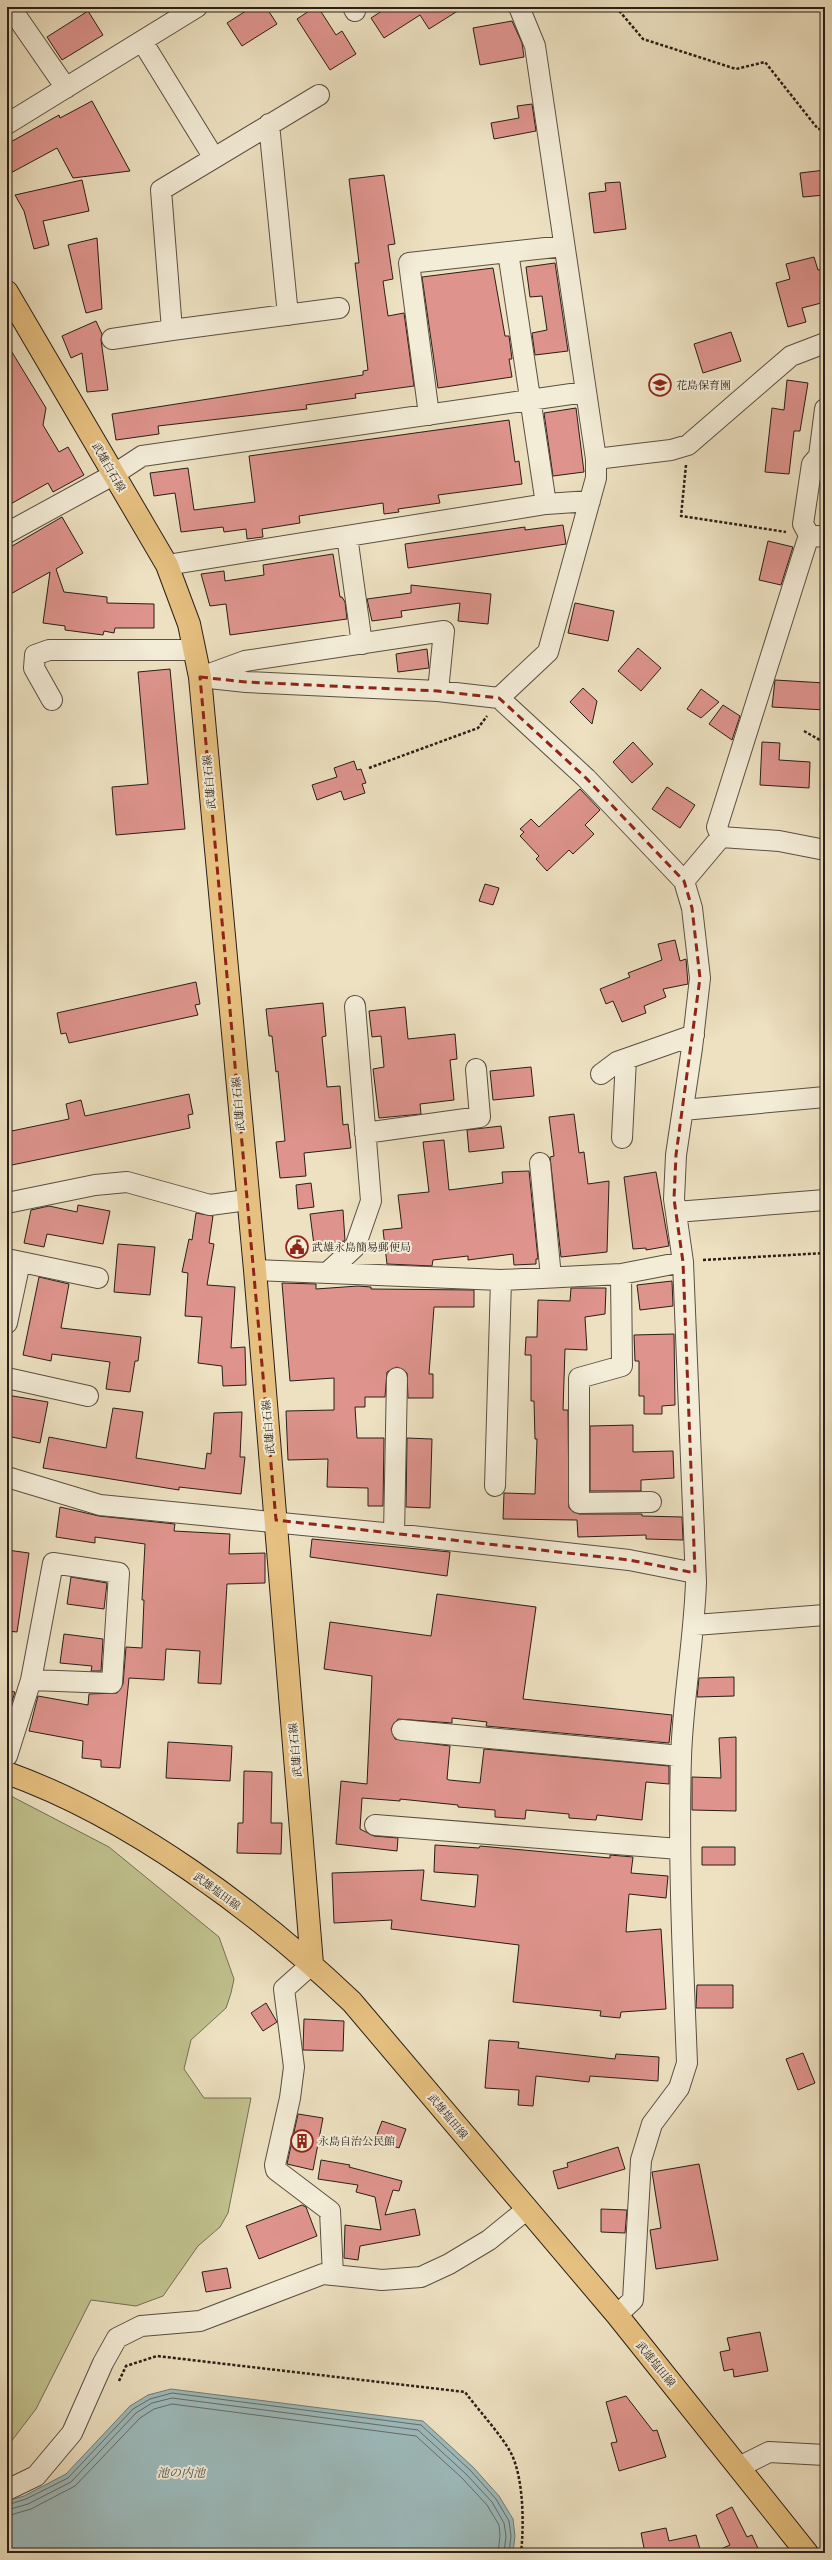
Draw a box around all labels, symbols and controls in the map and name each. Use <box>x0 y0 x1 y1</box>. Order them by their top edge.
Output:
school or university icon: 花島保育園 <box>647 372 673 398</box>
place label: 花島保育園 <box>676 378 731 392</box>
street label: 武雄白石線 <box>89 440 129 494</box>
street label: 武雄白石線 <box>200 754 218 810</box>
street label: 武雄白石線 <box>229 1076 247 1132</box>
public building icon: 武雄永島簡易郵便局 <box>284 1234 310 1260</box>
place label: 武雄永島簡易郵便局 <box>312 1240 411 1254</box>
street label: 武雄白石線 <box>259 1399 277 1455</box>
street label: 武雄白石線 <box>286 1722 304 1778</box>
street label: 武雄塩田線 <box>191 1869 243 1913</box>
street label: 武雄塩田線 <box>425 2090 471 2142</box>
building icon: 永島自治公民館 <box>289 2128 315 2154</box>
place label: 永島自治公民館 <box>318 2134 395 2148</box>
street label: 武雄塩田線 <box>633 2338 679 2390</box>
water label: 池の内池 <box>157 2465 207 2480</box>

